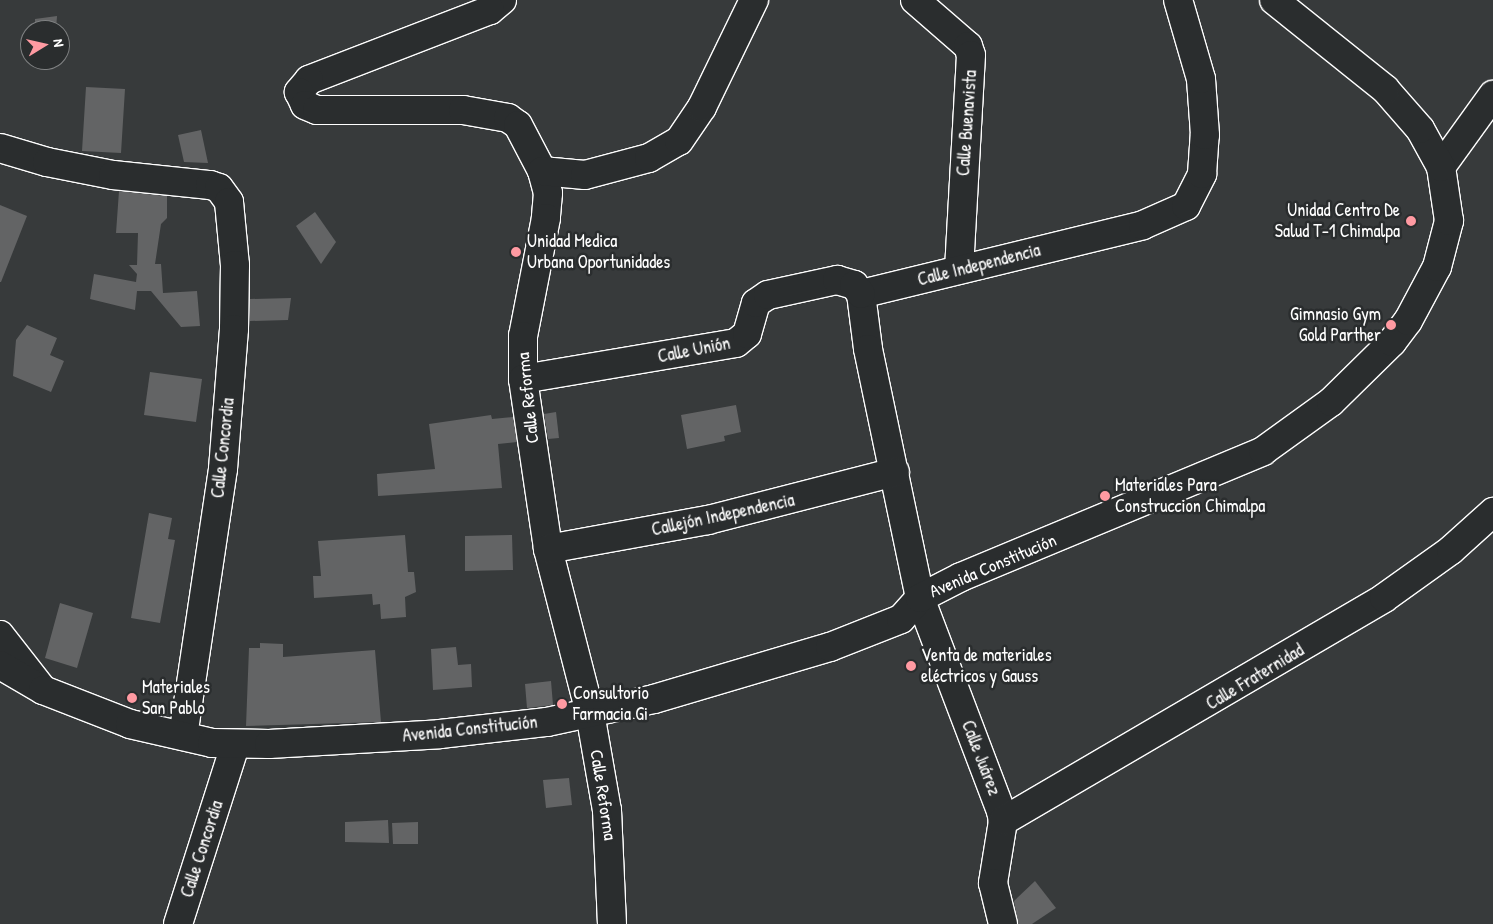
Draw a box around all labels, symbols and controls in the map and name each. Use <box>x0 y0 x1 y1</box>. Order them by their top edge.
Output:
north arrow <box>20 20 70 70</box>
text: N <box>49 38 69 48</box>
street label: Calle Buenavista <box>953 69 981 177</box>
place label: Unidad Centro De Salud T-1 Chimalpa <box>1275 200 1400 242</box>
marker: Unidad Centro De Salud T-1 Chimalpa <box>1404 214 1418 228</box>
place label: Unidad Medica Urbana Oportunidades <box>527 231 670 274</box>
street label: Calle Independencia <box>915 239 1043 291</box>
marker: Unidad Medica Urbana Oportunidades <box>509 245 523 259</box>
place label: Gimnasio Gym Gold Parther <box>1290 304 1381 346</box>
marker: Gimnasio Gym Gold Parther <box>1385 319 1397 331</box>
street label: Calle Unión <box>656 332 732 368</box>
street label: Calle Reforma <box>512 351 544 445</box>
street label: Calle Concordia <box>207 397 239 499</box>
place label: Materiales Para Construccion Chimalpa <box>1115 475 1265 518</box>
street label: Callejón Independencia <box>650 489 796 541</box>
marker: Materiales Para Construccion Chimalpa <box>1099 490 1111 502</box>
street label: Avenida Constitución <box>926 530 1060 602</box>
street label: Calle Fraternidad <box>1202 639 1308 715</box>
place label: Venta de materiales eléctricos y Gauss <box>921 645 1052 688</box>
marker: Venta de materiales eléctricos y Gauss <box>905 660 917 672</box>
place label: Materiales San Pablo <box>142 677 210 720</box>
place label: Consultorio Farmacia Gi <box>573 683 649 726</box>
marker: Materiales San Pablo <box>126 692 138 704</box>
marker: Consultorio Farmacia Gi <box>555 697 569 711</box>
street label: Avenida Constitución <box>401 711 539 747</box>
street label: Calle Juárez <box>957 717 1005 799</box>
street label: Calle Reforma <box>585 748 621 842</box>
street label: Calle Concordia <box>176 798 228 900</box>

